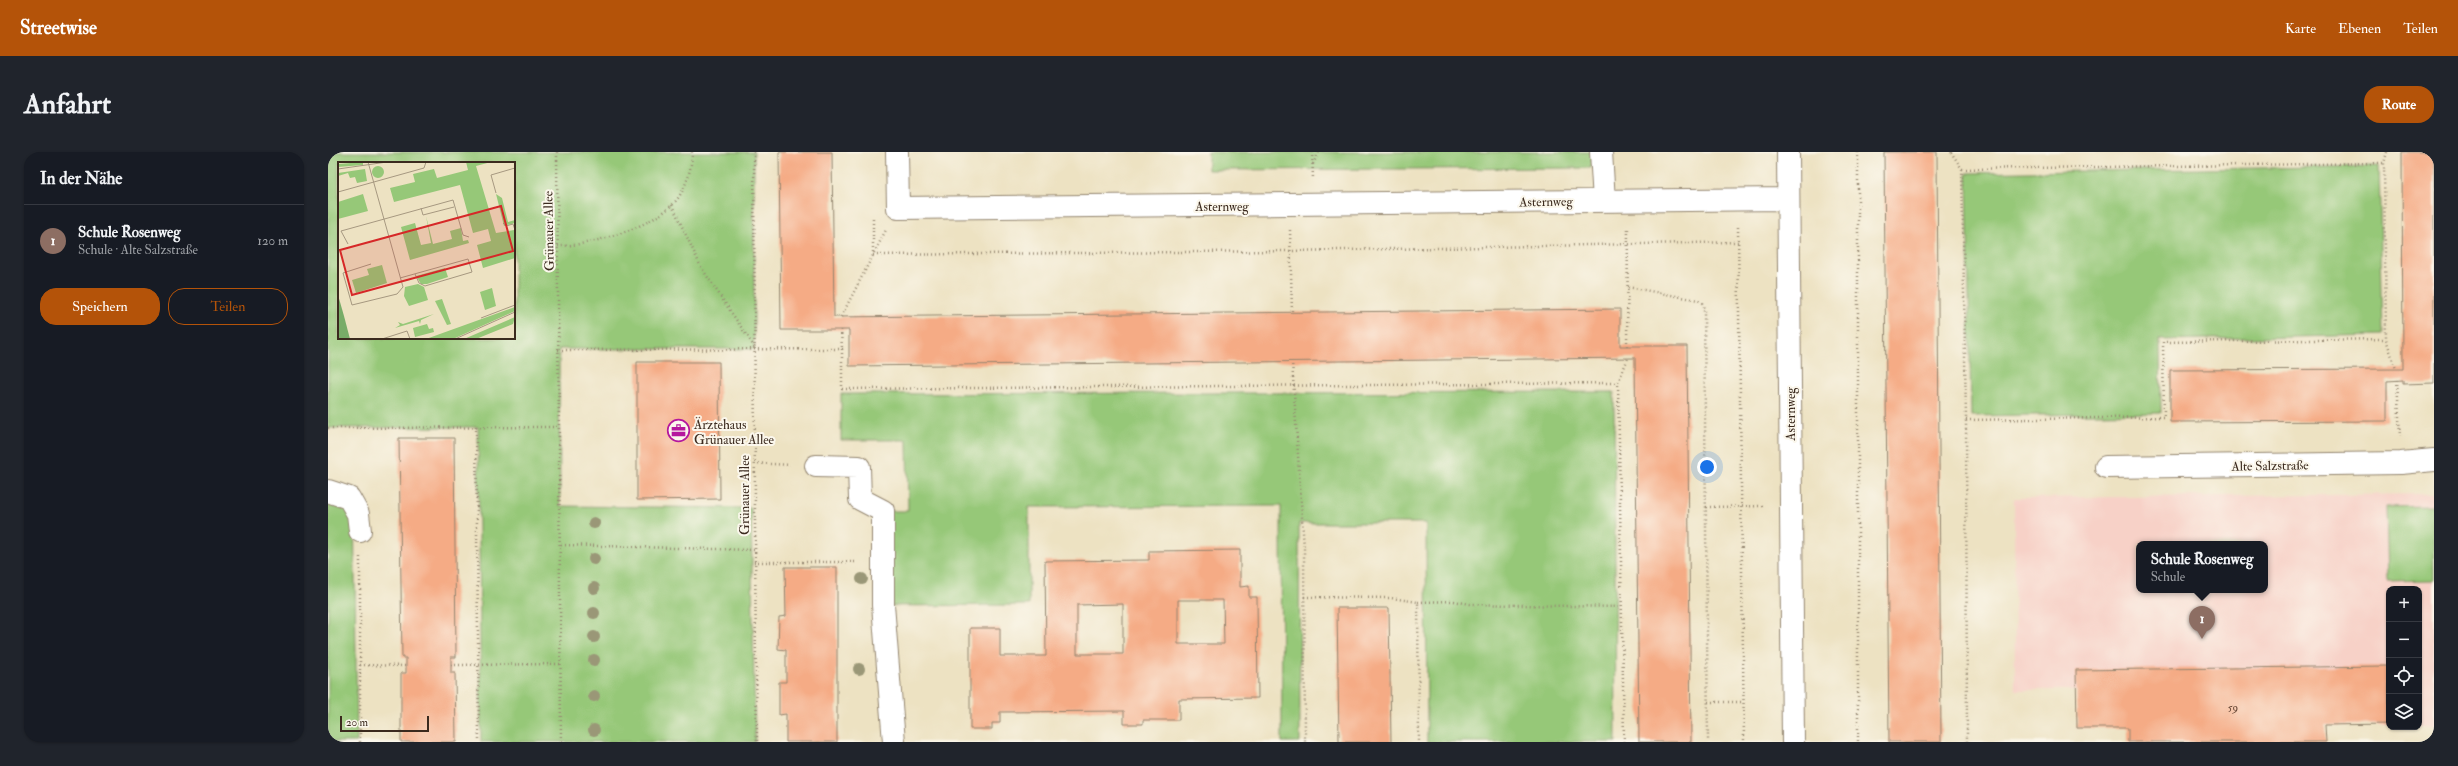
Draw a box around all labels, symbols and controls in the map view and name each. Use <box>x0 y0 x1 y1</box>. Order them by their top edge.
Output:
text: Streetwise <box>20 16 97 40</box>
text: Karte <box>2285 20 2316 37</box>
text: Ebenen <box>2338 20 2381 37</box>
text: Teilen <box>2403 20 2438 37</box>
button: Route <box>2364 86 2434 123</box>
text: Anfahrt <box>24 87 111 122</box>
inset map <box>338 162 515 339</box>
text: In der Nähe <box>40 168 122 189</box>
street label: Grünauer Allee <box>540 190 558 271</box>
street label: Asternweg <box>1518 194 1574 210</box>
street label: Asternweg <box>1194 199 1249 215</box>
text: Schule Rosenweg <box>78 223 181 242</box>
text: 1 <box>51 233 55 249</box>
text: 120 m <box>257 233 288 249</box>
text: Schule · Alte Salzstraße <box>78 242 198 258</box>
button: Speichern <box>40 288 160 325</box>
button: Teilen <box>168 288 288 325</box>
street label: Asternweg <box>1783 387 1799 442</box>
place label: Ärztehaus Grünauer Allee <box>693 417 775 448</box>
office icon: Ärztehaus Grünauer Allee <box>665 418 691 444</box>
street label: Grünauer Allee <box>737 454 753 535</box>
your location <box>1697 457 1717 477</box>
street label: Alte Salzstraße <box>2230 457 2309 475</box>
popup <box>2136 541 2268 593</box>
text: Schule Rosenweg <box>2151 550 2253 569</box>
text: Schule <box>2151 569 2185 585</box>
map controls <box>2386 586 2422 730</box>
button: + <box>2386 586 2422 622</box>
pin: 1 <box>2189 606 2215 639</box>
button: − <box>2386 622 2422 658</box>
button: locate <box>2386 658 2422 694</box>
button: layers <box>2386 694 2422 730</box>
house number: 59 <box>2228 701 2238 714</box>
scale bar <box>340 714 429 733</box>
text: 20 m <box>346 716 368 729</box>

